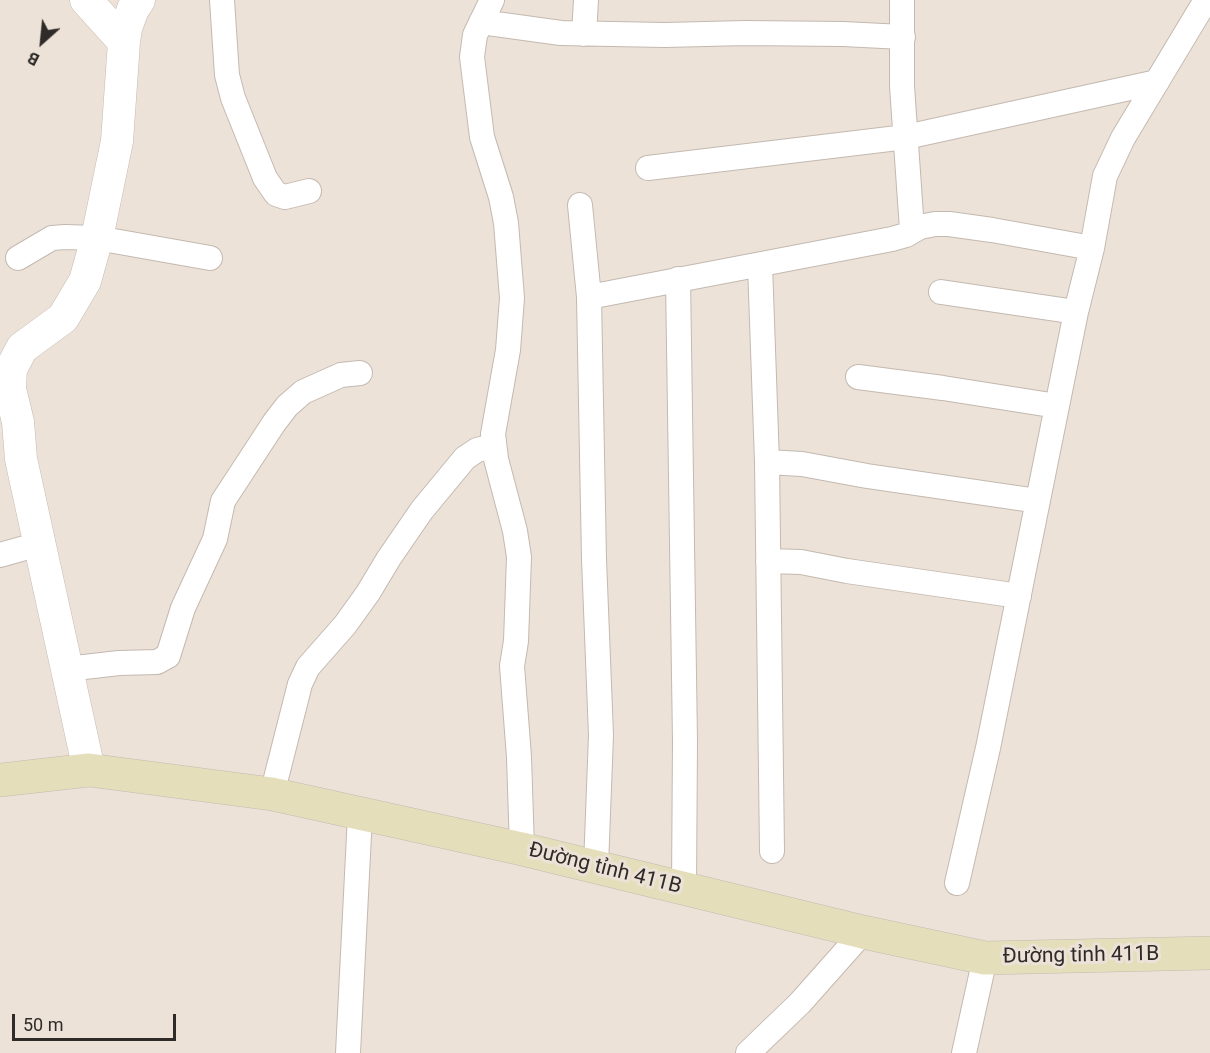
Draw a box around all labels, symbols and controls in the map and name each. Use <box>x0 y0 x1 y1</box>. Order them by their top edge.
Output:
north arrow <box>12 12 72 72</box>
text: B <box>25 48 42 69</box>
street label: Đường tỉnh 411B <box>526 838 684 900</box>
street label: Đường tỉnh 411B <box>1002 942 1160 970</box>
scale bar <box>15 1002 178 1040</box>
text: 50 m <box>23 1014 63 1035</box>

